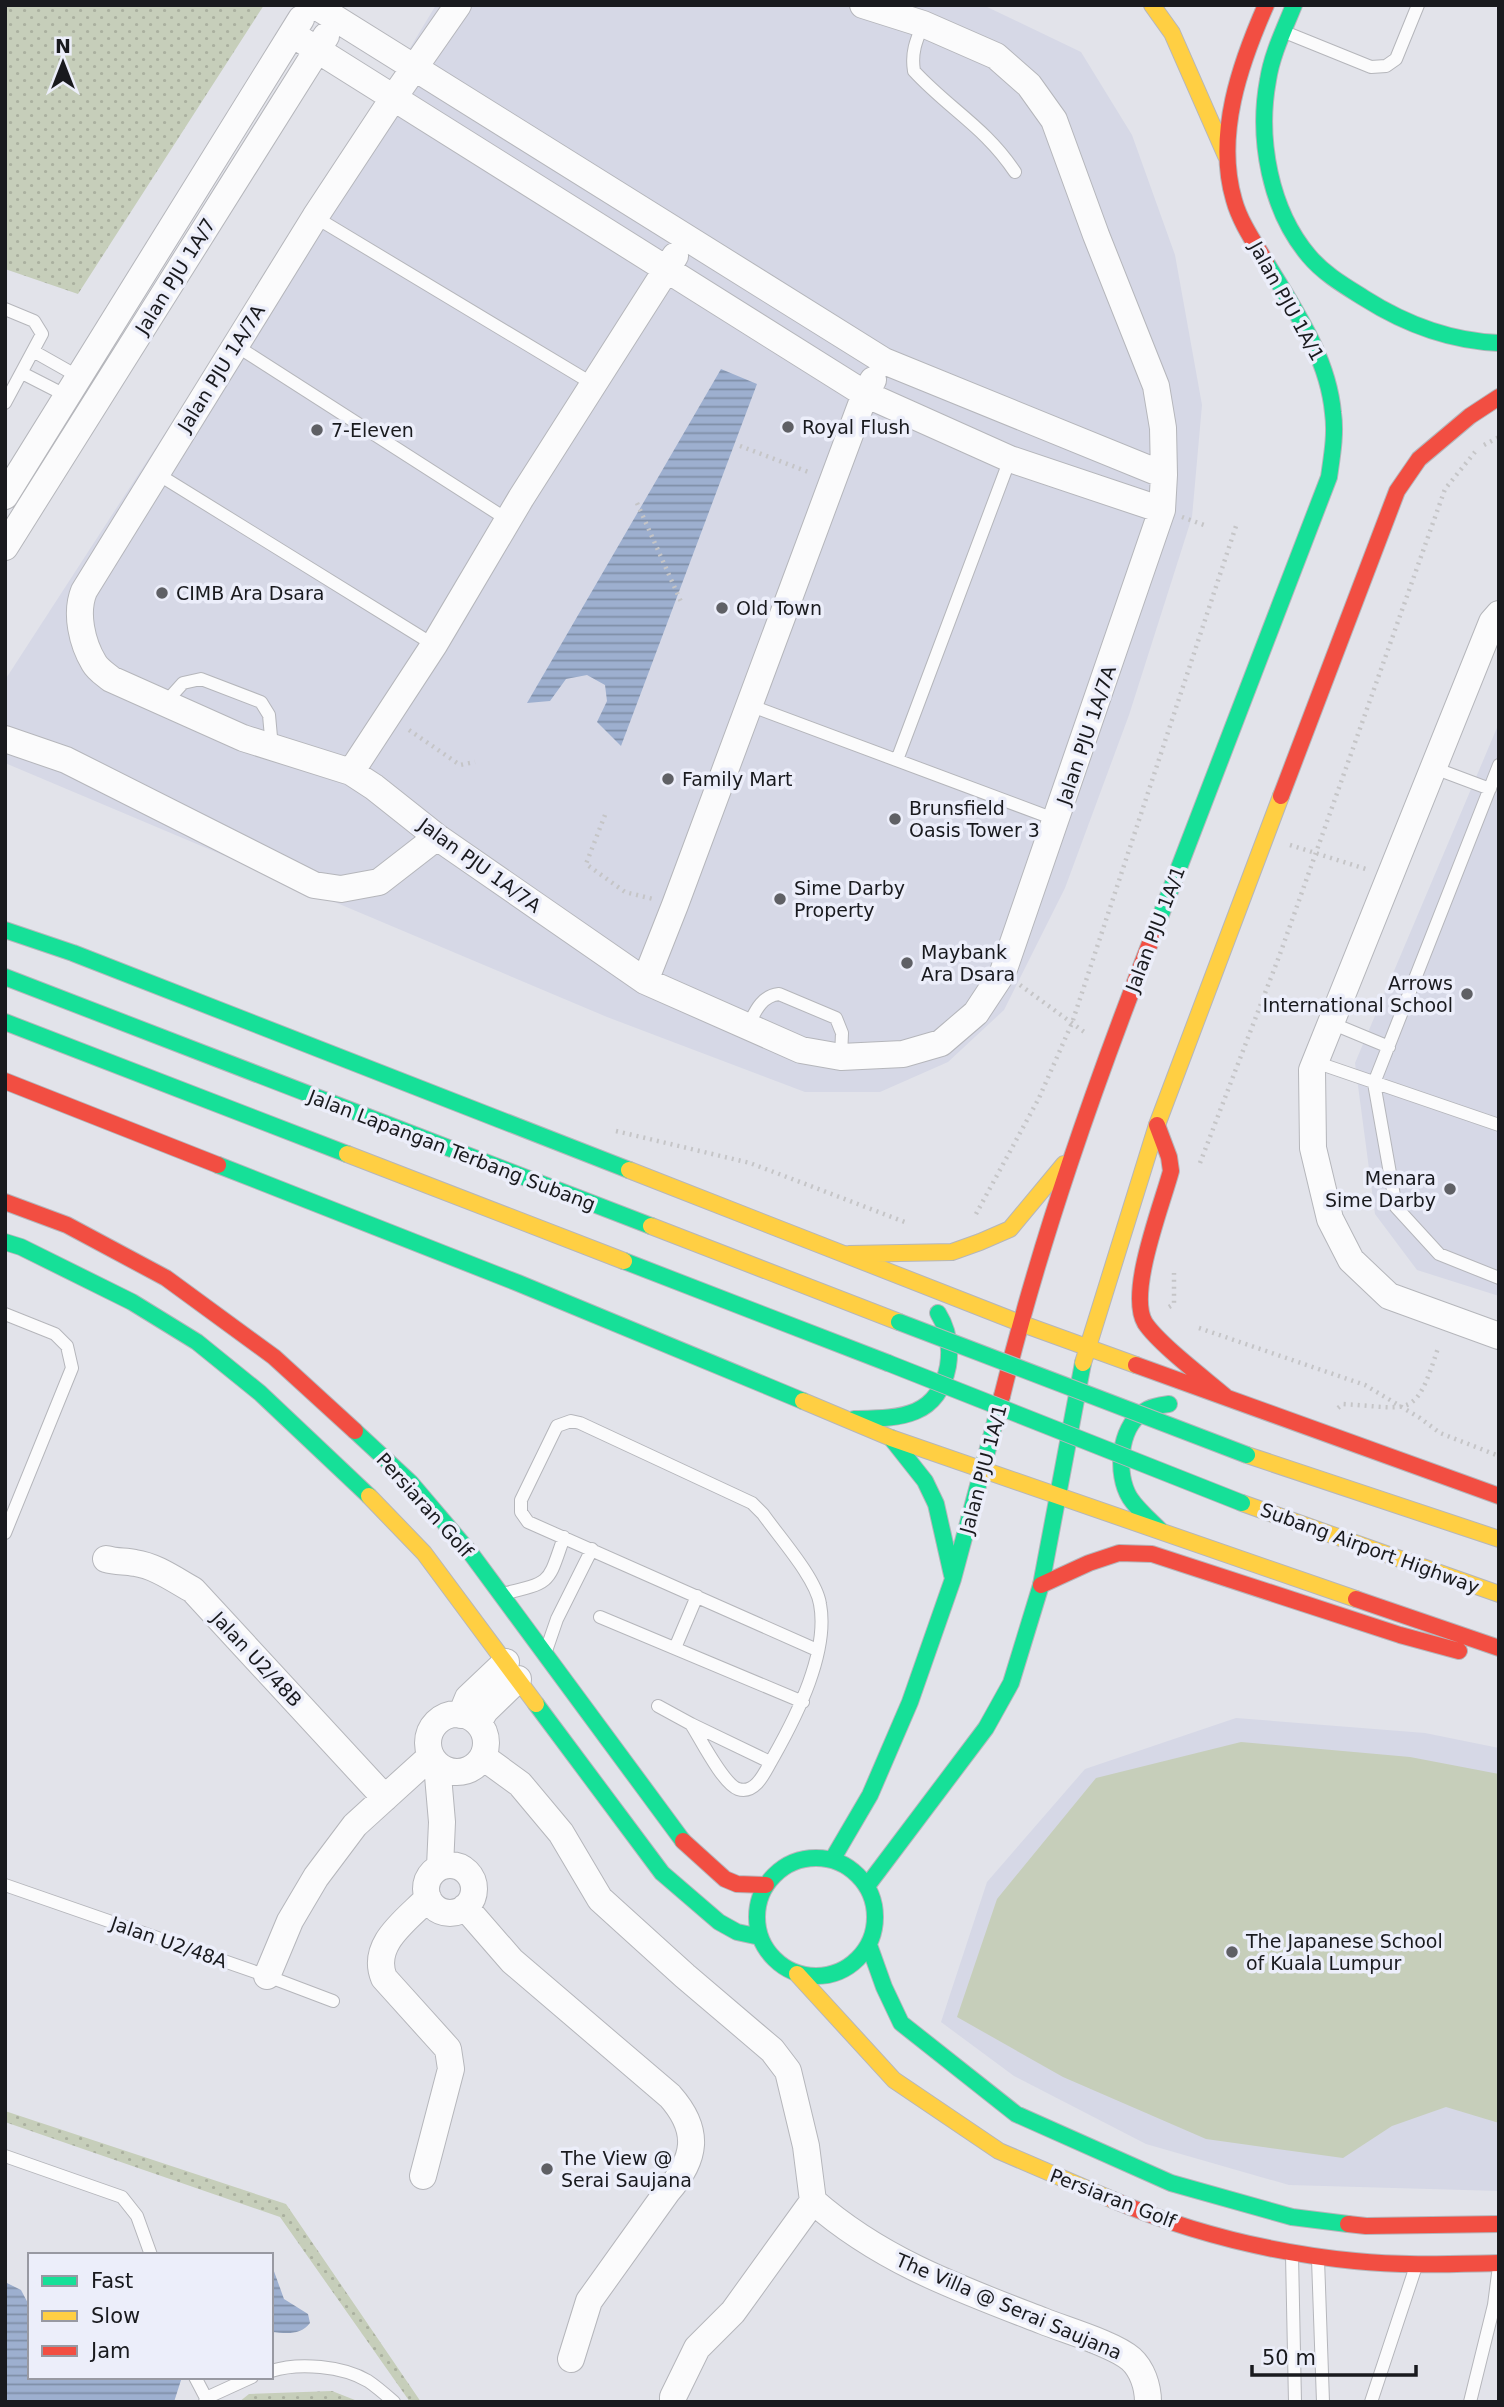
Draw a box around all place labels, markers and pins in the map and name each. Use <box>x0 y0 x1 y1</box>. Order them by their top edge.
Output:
place label: Royal Flush <box>802 416 910 438</box>
place label: 7-Eleven <box>331 419 414 441</box>
marker: Royal Flush <box>780 419 796 435</box>
marker: 7-Eleven <box>309 422 325 438</box>
place label: CIMB Ara Dsara <box>176 582 324 604</box>
marker: CIMB Ara Dsara <box>154 585 170 601</box>
place label: Old Town <box>736 597 822 619</box>
marker: Old Town <box>714 600 730 616</box>
place label: Family Mart <box>682 768 792 790</box>
marker: Family Mart <box>660 771 676 787</box>
place label: Brunsfield Oasis Tower 3 <box>909 797 1040 841</box>
marker: Brunsfield Oasis Tower 3 <box>887 811 903 827</box>
place label: Sime Darby Property <box>794 877 905 921</box>
marker: Sime Darby Property <box>772 891 788 907</box>
place label: Maybank Ara Dsara <box>921 941 1015 985</box>
marker: Maybank Ara Dsara <box>899 955 915 971</box>
place label: Arrows International School <box>1263 972 1453 1016</box>
marker: Arrows International School <box>1459 986 1475 1002</box>
place label: Menara Sime Darby <box>1325 1167 1436 1211</box>
marker: Menara Sime Darby <box>1442 1181 1458 1197</box>
place label: The Japanese School of Kuala Lumpur <box>1245 1930 1443 1974</box>
marker: The Japanese School of Kuala Lumpur <box>1224 1944 1240 1960</box>
place label: The View @ Serai Saujana <box>560 2147 692 2191</box>
marker: The View @ Serai Saujana <box>539 2161 555 2177</box>

